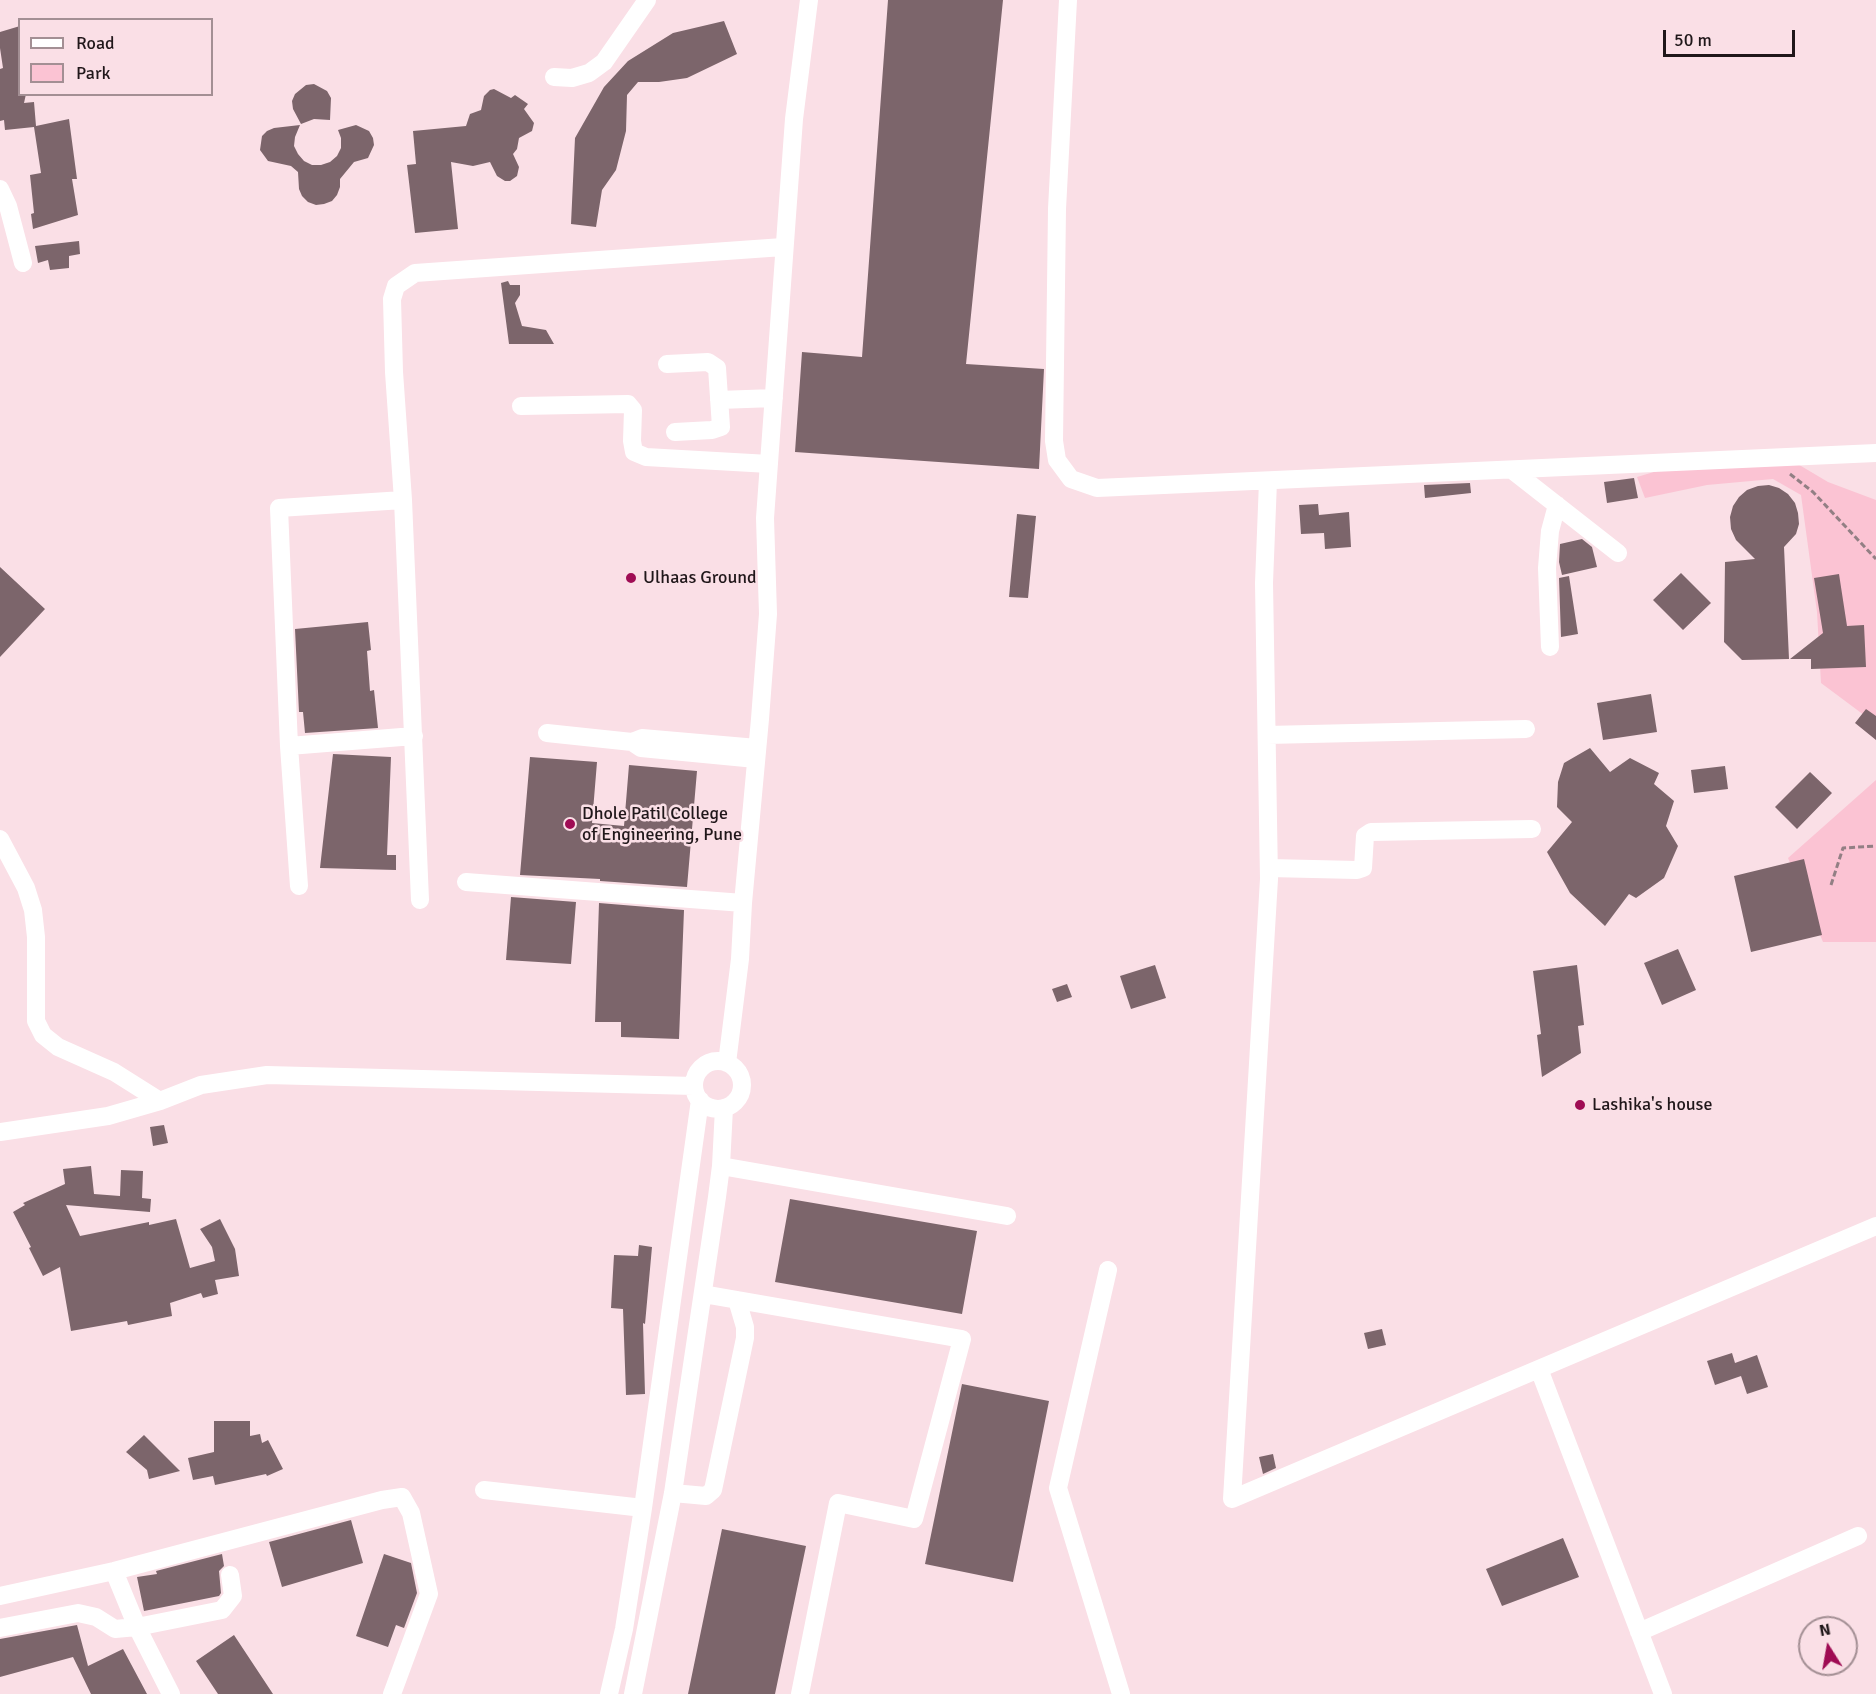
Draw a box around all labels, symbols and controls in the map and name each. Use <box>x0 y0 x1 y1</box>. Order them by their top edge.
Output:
legend <box>18 18 213 96</box>
scale bar <box>1666 18 1798 56</box>
text: 50 m <box>1674 29 1712 51</box>
text: Road <box>76 32 115 54</box>
text: Park <box>76 62 111 84</box>
place label: Ulhaas Ground <box>643 567 757 589</box>
marker: Ulhaas Ground <box>624 571 638 585</box>
place label: Dhole Patil College of Engineering, Pune <box>582 803 742 846</box>
marker: Dhole Patil College of Engineering, Pune <box>563 817 577 831</box>
place label: Lashika's house <box>1592 1094 1712 1116</box>
marker: Lashika's house <box>1573 1098 1587 1112</box>
north arrow <box>1798 1616 1858 1676</box>
text: N <box>1818 1619 1832 1641</box>

